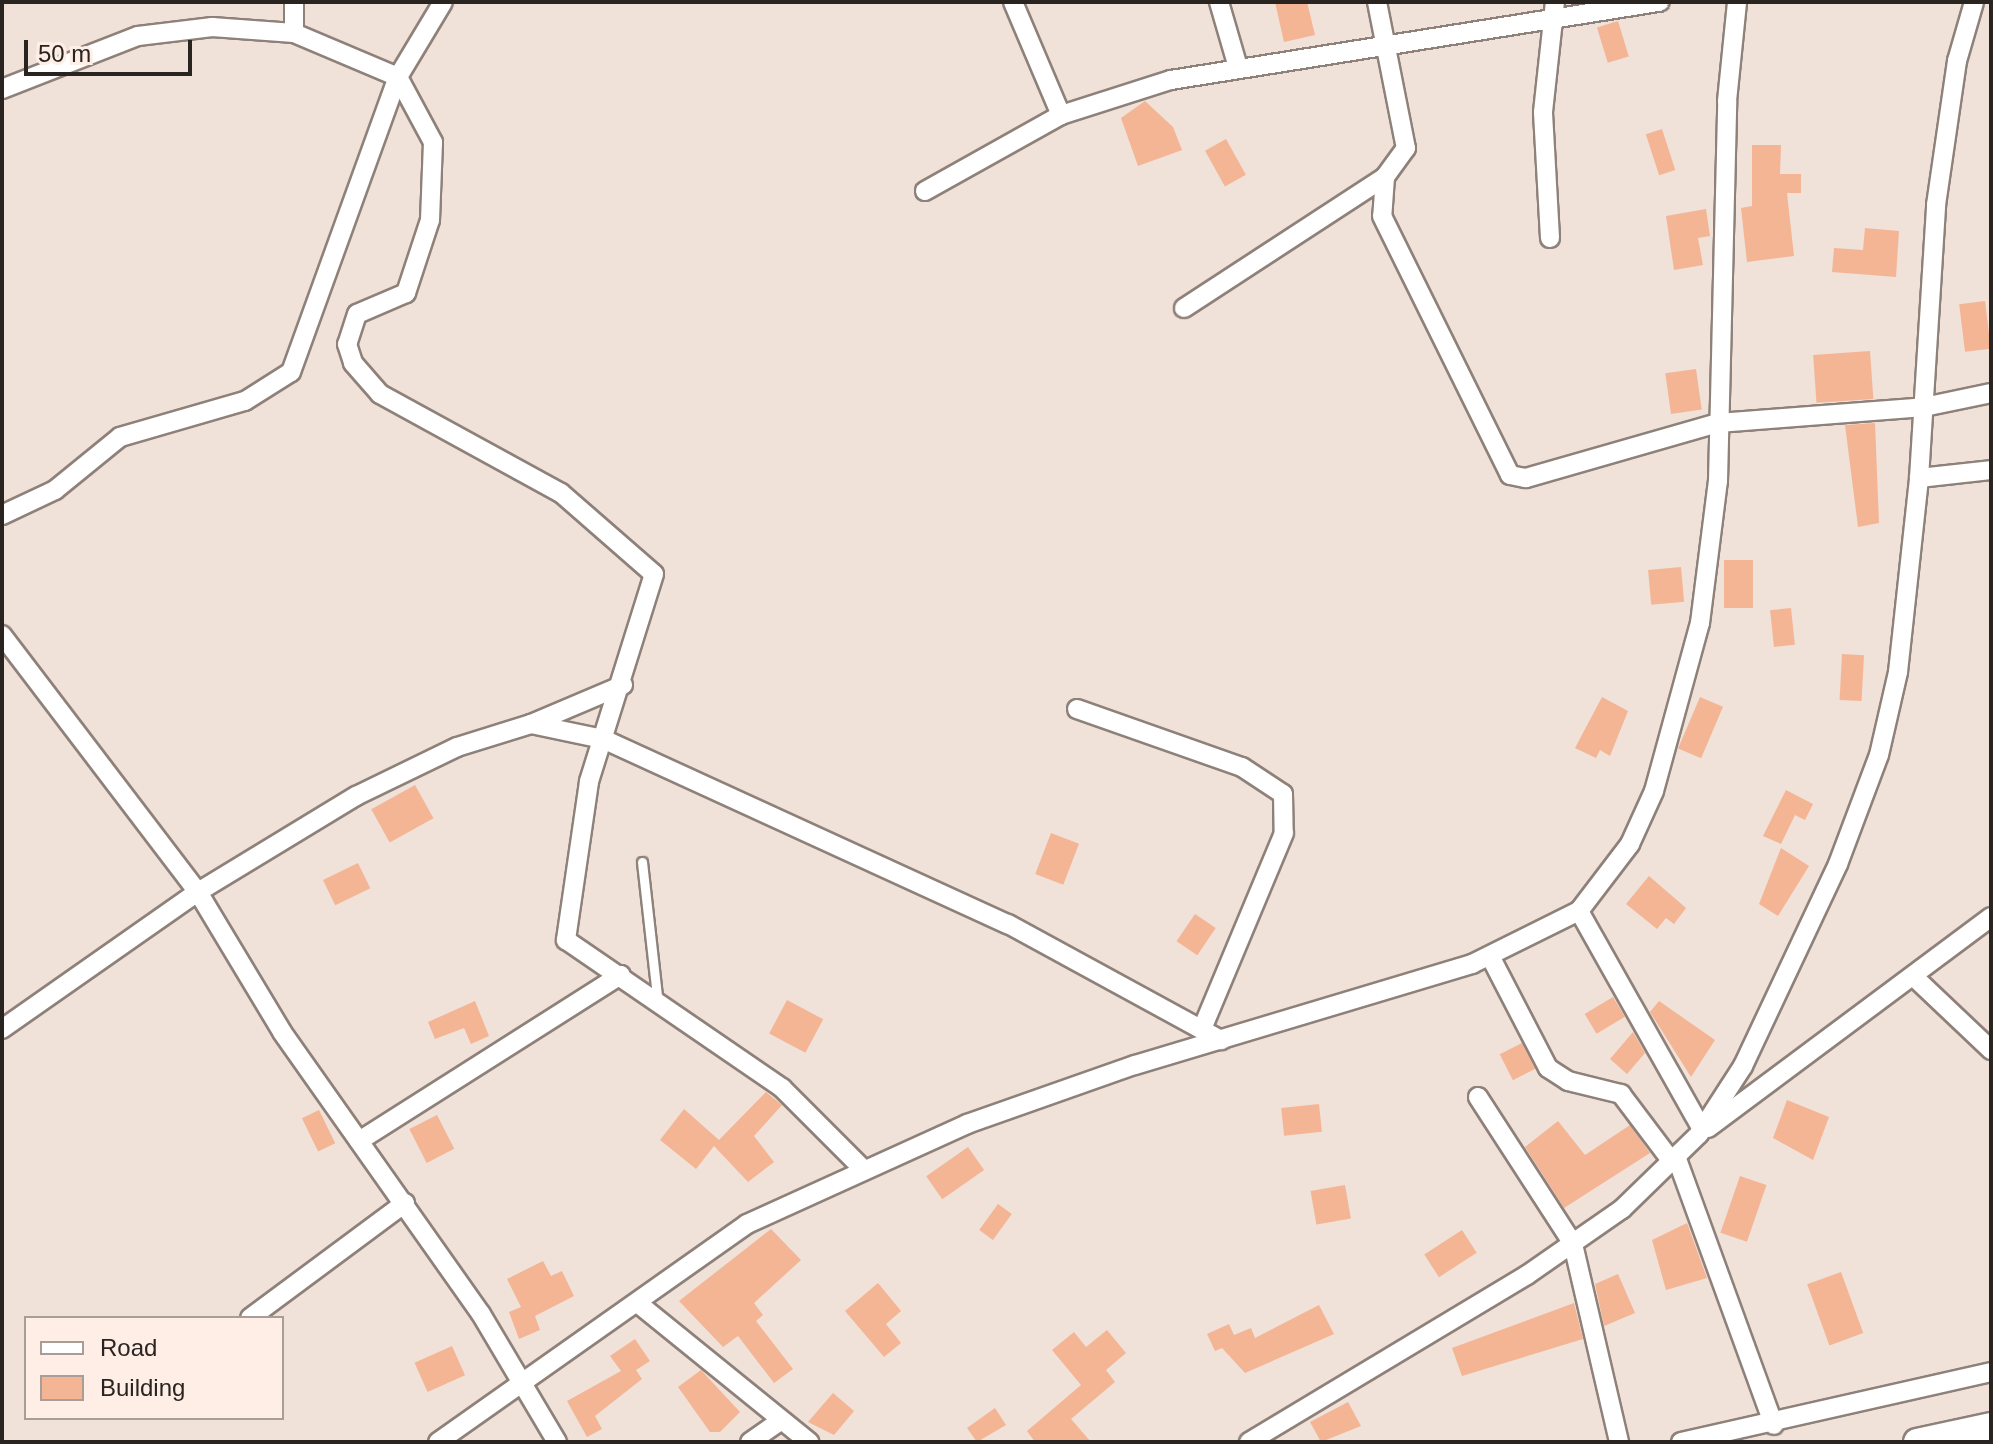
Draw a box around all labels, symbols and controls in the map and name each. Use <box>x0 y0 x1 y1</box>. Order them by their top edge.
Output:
scale bar <box>28 24 196 74</box>
text: 50 m <box>38 40 91 67</box>
legend <box>24 1316 284 1420</box>
text: Road <box>100 1334 157 1361</box>
text: Building <box>100 1374 185 1401</box>

